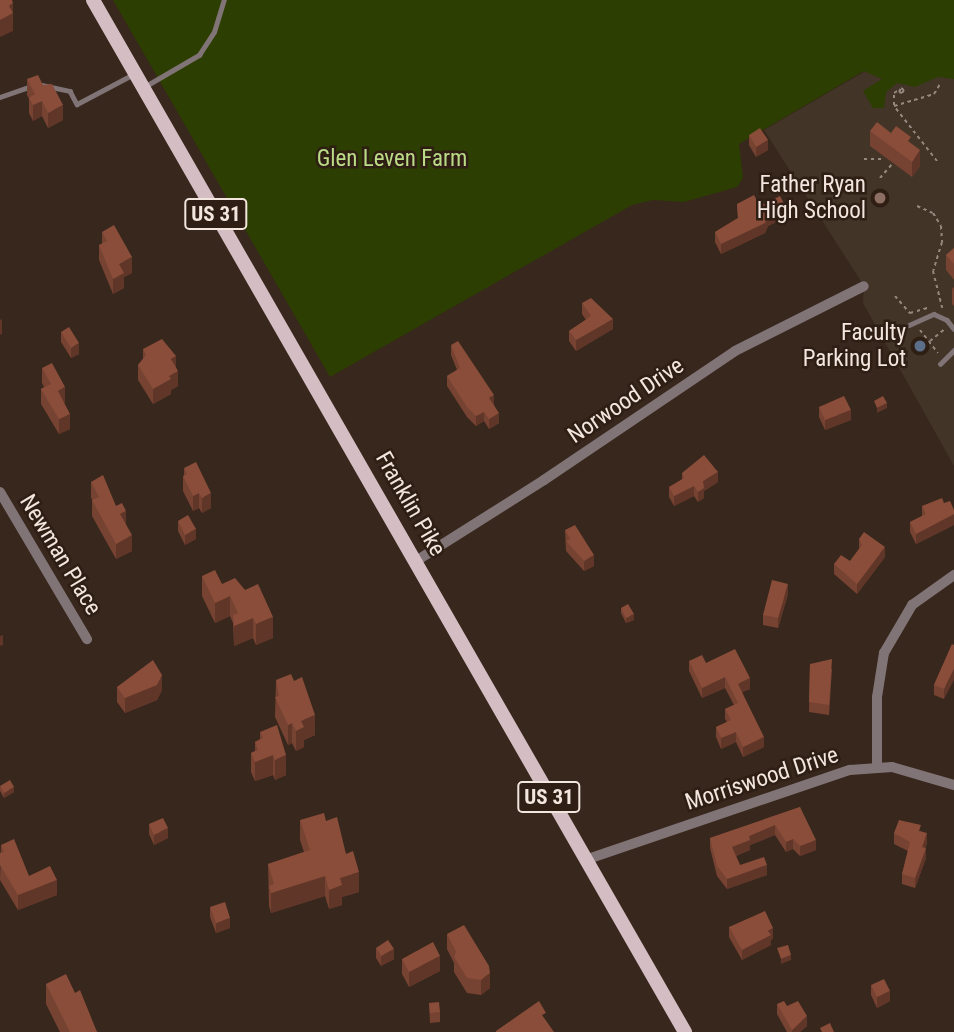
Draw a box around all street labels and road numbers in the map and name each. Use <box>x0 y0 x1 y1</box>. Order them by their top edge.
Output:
road number: US 31 <box>183 196 249 232</box>
street label: Norwood Drive <box>563 352 689 450</box>
street label: Franklin Pike <box>369 447 451 561</box>
street label: Newman Place <box>13 490 107 620</box>
street label: Morriswood Drive <box>682 741 842 817</box>
road number: US 31 <box>516 780 582 814</box>

